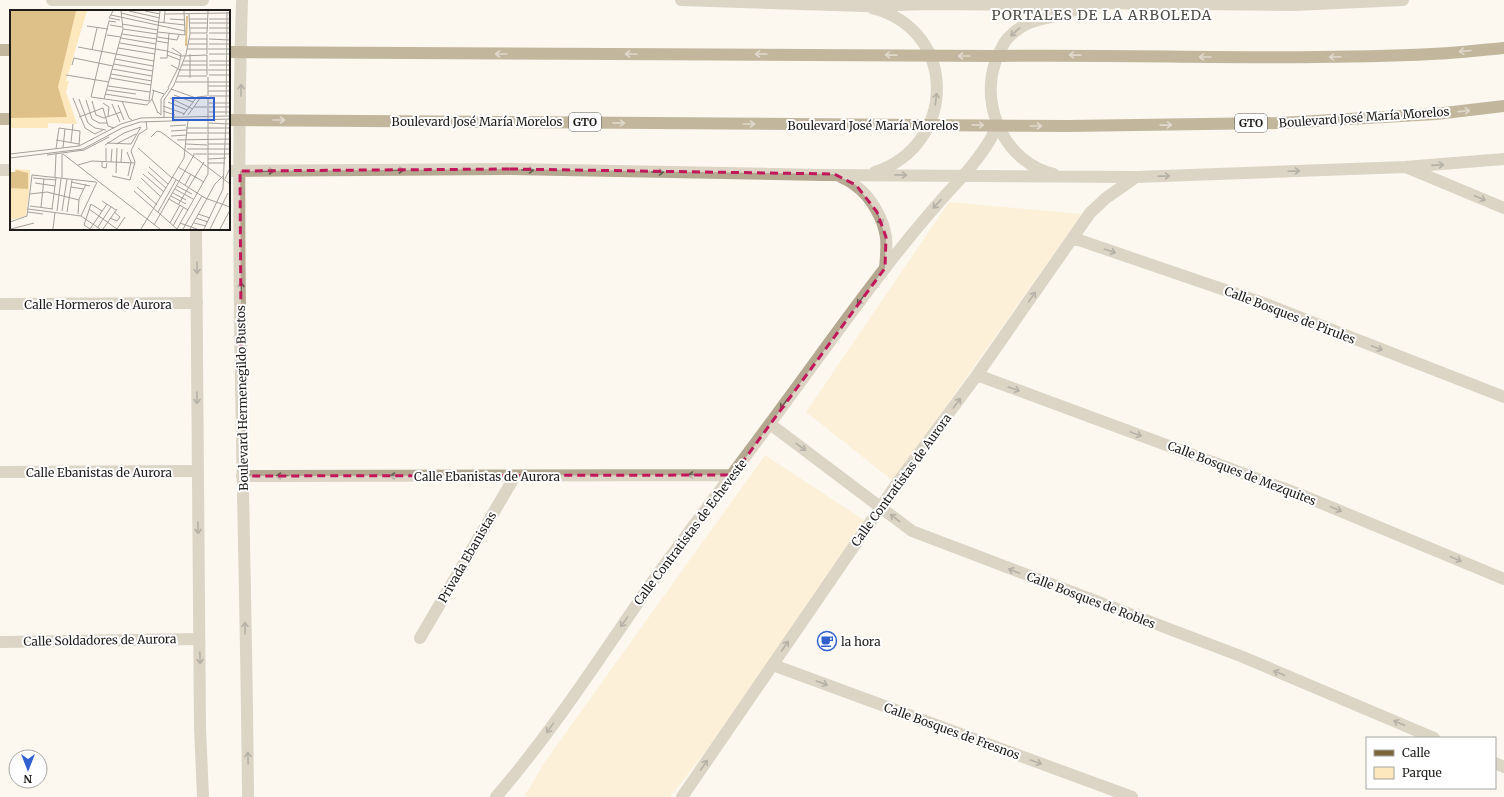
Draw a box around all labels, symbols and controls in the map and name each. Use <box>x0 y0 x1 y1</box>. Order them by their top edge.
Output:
district label: PORTALES DE LA ARBOLEDA <box>992 6 1212 24</box>
inset map <box>10 10 230 230</box>
one-way arrow <box>1009 28 1020 37</box>
one-way arrow <box>1459 48 1472 55</box>
one-way arrow <box>495 50 508 58</box>
one-way arrow <box>625 50 638 58</box>
one-way arrow <box>755 50 768 58</box>
one-way arrow <box>885 51 898 59</box>
one-way arrow <box>1069 51 1082 59</box>
one-way arrow <box>958 52 971 59</box>
one-way arrow <box>1199 53 1212 61</box>
one-way arrow <box>1329 53 1342 60</box>
one-way arrow <box>237 84 245 97</box>
one-way arrow <box>932 93 940 106</box>
street label: Boulevard José María Morelos <box>1278 104 1450 130</box>
one-way arrow <box>1457 107 1470 114</box>
road number: GTO <box>569 113 601 131</box>
street label: Boulevard José María Morelos <box>392 114 563 129</box>
road number: GTO <box>1235 114 1267 132</box>
one-way arrow <box>272 117 285 124</box>
street label: Boulevard José María Morelos <box>788 118 959 133</box>
one-way arrow <box>612 119 625 127</box>
one-way arrow <box>742 120 755 128</box>
one-way arrow <box>971 121 984 129</box>
one-way arrow <box>1159 121 1172 129</box>
one-way arrow <box>1029 122 1042 130</box>
one-way arrow <box>1431 161 1444 168</box>
one-way arrow <box>391 166 404 174</box>
one-way arrow <box>521 166 534 174</box>
one-way arrow <box>261 167 274 174</box>
one-way arrow <box>1287 167 1300 175</box>
one-way arrow <box>651 168 664 176</box>
one-way arrow <box>894 171 907 179</box>
one-way arrow <box>1157 172 1170 180</box>
one-way arrow <box>1474 195 1486 203</box>
one-way arrow <box>932 199 941 209</box>
one-way arrow <box>877 213 885 225</box>
one-way arrow <box>1104 247 1116 255</box>
one-way arrow <box>193 261 201 274</box>
one-way arrow <box>237 282 244 295</box>
street label: Calle Bosques de Pirules <box>1223 283 1358 347</box>
one-way arrow <box>1028 291 1036 302</box>
one-way arrow <box>857 294 866 305</box>
street label: Calle Hormeros de Aurora <box>24 297 172 312</box>
street label: Boulevard Hermenegildo Bustos <box>233 305 251 491</box>
one-way arrow <box>1371 344 1383 352</box>
one-way arrow <box>1007 385 1019 393</box>
one-way arrow <box>193 391 201 404</box>
one-way arrow <box>953 397 961 408</box>
one-way arrow <box>780 399 789 410</box>
street label: Calle Contratistas de Aurora <box>848 410 954 549</box>
one-way arrow <box>1129 430 1141 438</box>
street label: Calle Bosques de Mezquites <box>1166 438 1318 508</box>
one-way arrow <box>796 443 807 452</box>
street label: Calle Contratistas de Echeveste <box>630 456 750 608</box>
street label: Calle Ebanistas de Aurora <box>26 465 173 480</box>
street label: Calle Ebanistas de Aurora <box>414 469 561 484</box>
one-way arrow <box>688 471 701 479</box>
one-way arrow <box>276 472 289 480</box>
one-way arrow <box>390 472 403 480</box>
one-way arrow <box>1330 506 1342 513</box>
street label: Privada Ebanistas <box>435 509 499 605</box>
one-way arrow <box>890 514 901 523</box>
one-way arrow <box>194 521 202 534</box>
one-way arrow <box>1450 556 1462 563</box>
one-way arrow <box>1008 566 1020 574</box>
street label: Calle Bosques de Robles <box>1025 569 1158 632</box>
one-way arrow <box>620 616 628 627</box>
one-way arrow <box>242 622 249 635</box>
cafe icon: la hora <box>816 630 838 652</box>
street label: Calle Soldadores de Aurora <box>23 631 177 649</box>
place label: la hora <box>841 634 881 649</box>
one-way arrow <box>781 641 789 652</box>
one-way arrow <box>196 651 204 664</box>
one-way arrow <box>1273 668 1285 676</box>
one-way arrow <box>816 679 828 687</box>
street label: Calle Bosques de Fresnos <box>882 699 1022 763</box>
one-way arrow <box>1393 719 1405 726</box>
one-way arrow <box>546 723 554 734</box>
legend <box>1366 737 1496 789</box>
text: Calle <box>1402 745 1430 760</box>
north arrow <box>8 749 48 789</box>
one-way arrow <box>244 752 251 765</box>
one-way arrow <box>1030 758 1042 766</box>
one-way arrow <box>700 759 708 771</box>
text: Parque <box>1402 765 1442 780</box>
text: N <box>23 772 32 786</box>

